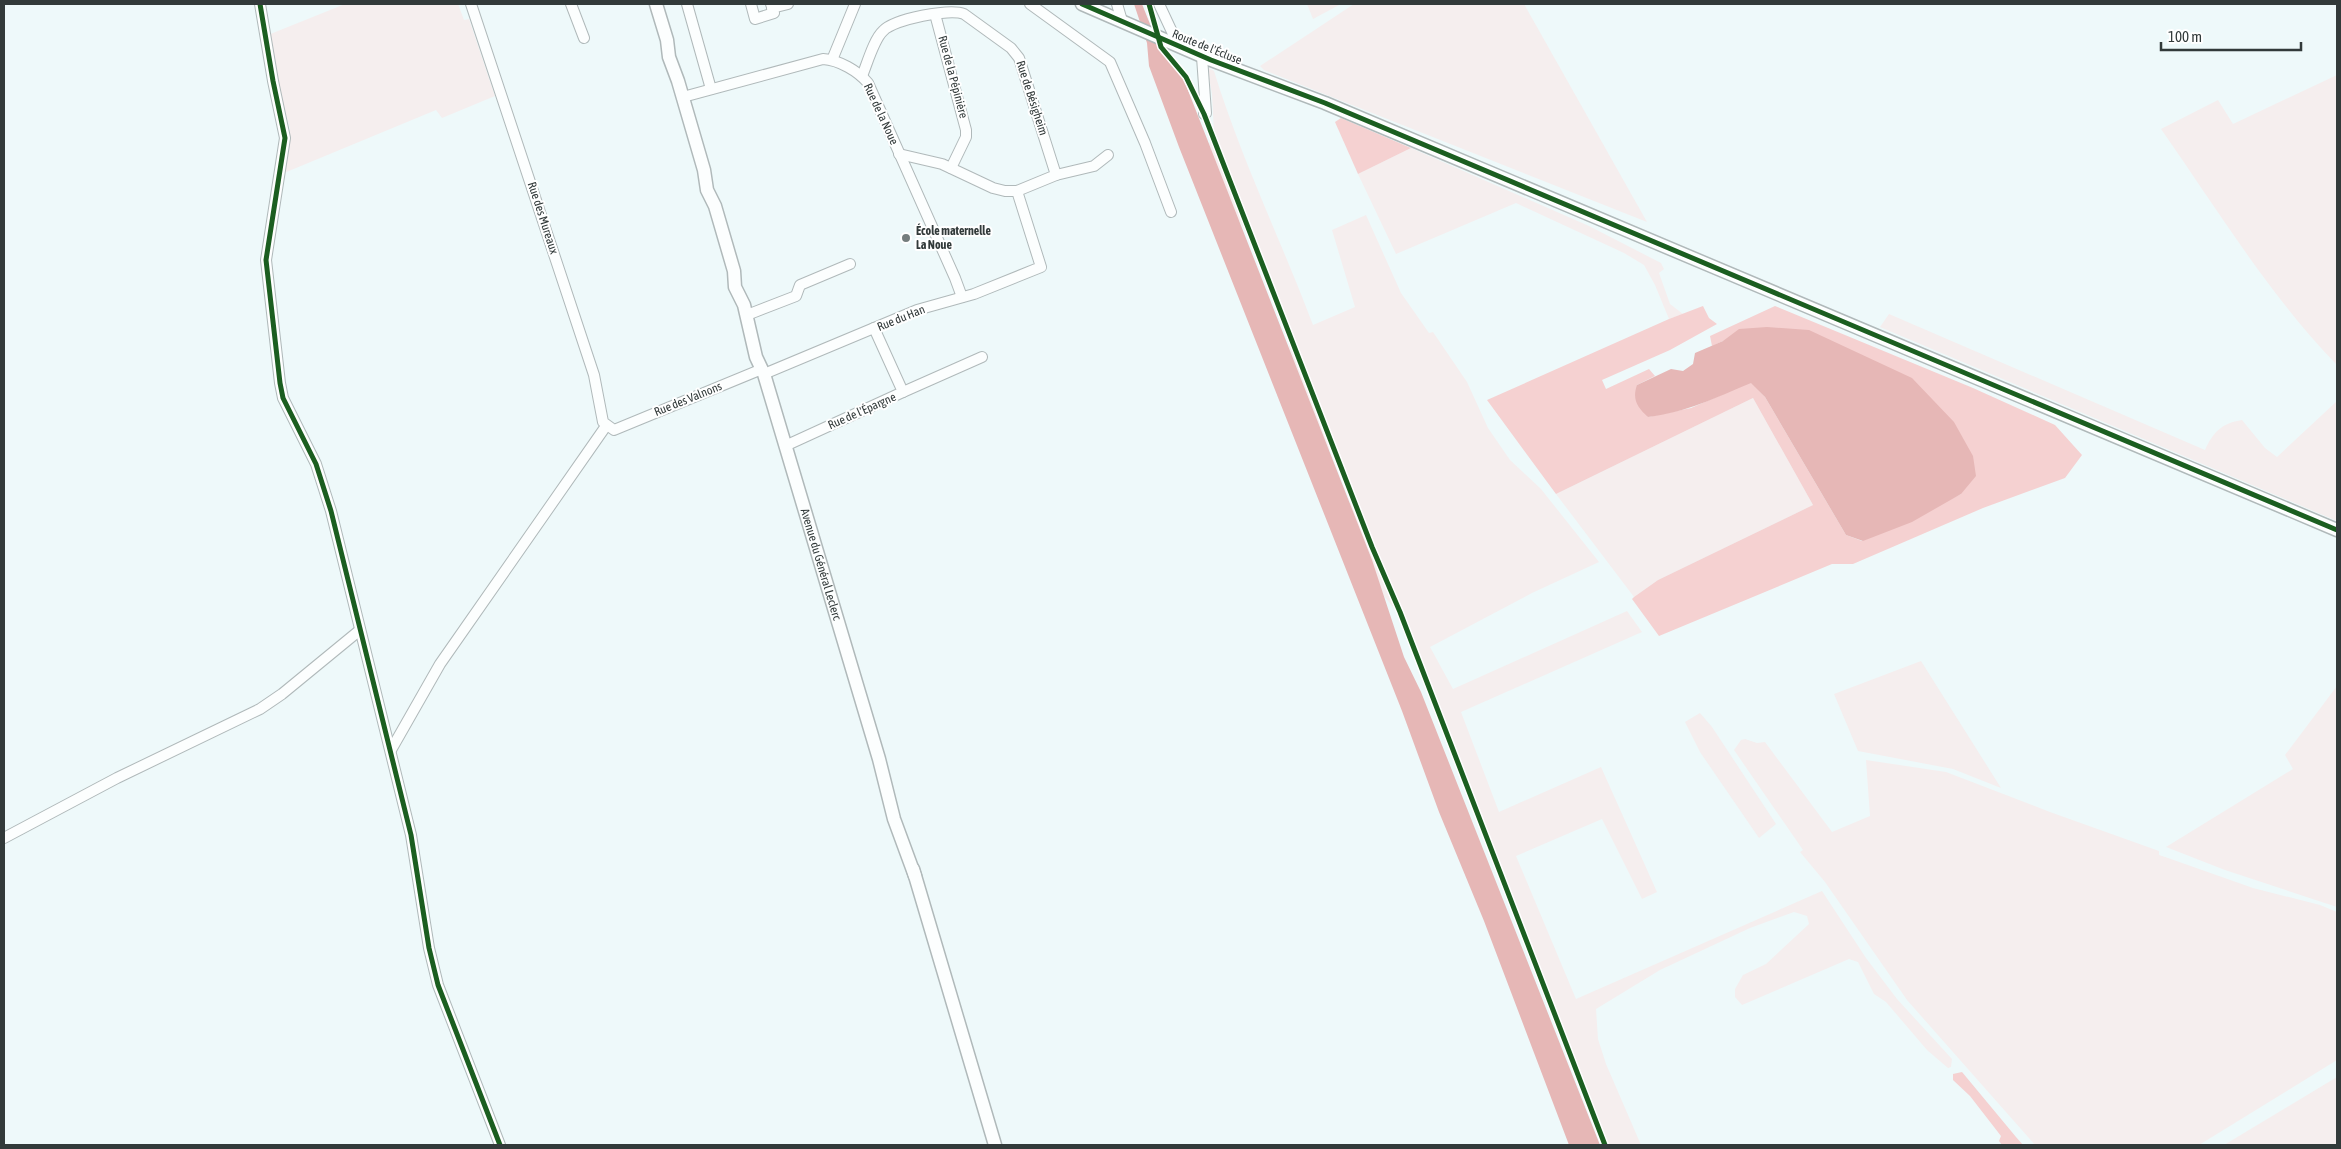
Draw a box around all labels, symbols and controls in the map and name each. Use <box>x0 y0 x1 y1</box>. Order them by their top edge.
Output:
scale bar <box>2161 20 2301 52</box>
street label: Route de l'Écluse <box>1170 27 1244 67</box>
text: 100 m <box>2168 28 2202 45</box>
street label: Rue de la Pépinière <box>935 34 971 120</box>
street label: Rue de Bésigheim <box>1013 59 1051 137</box>
street label: Rue de la Noue <box>861 81 901 147</box>
street label: Rue des Mureaux <box>525 180 561 256</box>
place label: École maternelle La Noue <box>916 223 991 252</box>
marker: École maternelle La Noue <box>900 232 912 244</box>
street label: Rue du Han <box>875 302 927 334</box>
street label: Rue des Valnons <box>652 379 724 419</box>
street label: Rue de l'Épargne <box>826 390 898 432</box>
street label: Avenue du Général Leclerc <box>798 507 844 623</box>

